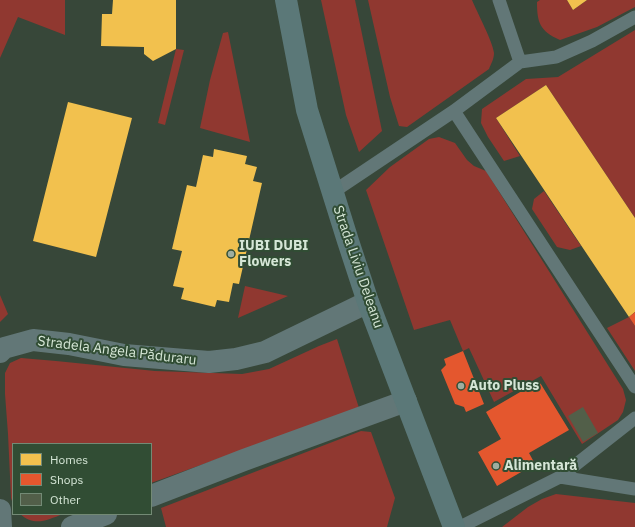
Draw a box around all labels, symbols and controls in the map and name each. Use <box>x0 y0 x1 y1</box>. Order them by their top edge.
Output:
street label: Strada Liviu Deleanu <box>329 203 387 331</box>
place label: IUBI DUBI Flowers <box>239 238 308 270</box>
marker: IUBI DUBI Flowers <box>226 249 236 259</box>
street label: Stradela Angela Păduraru <box>37 333 197 369</box>
place label: Auto Pluss <box>469 378 539 394</box>
marker: Auto Pluss <box>456 381 466 391</box>
legend <box>12 443 152 515</box>
text: Homes <box>50 452 88 467</box>
place label: Alimentară <box>504 458 577 474</box>
marker: Alimentară <box>491 461 501 471</box>
text: Shops <box>50 472 83 487</box>
text: Other <box>50 492 81 507</box>

